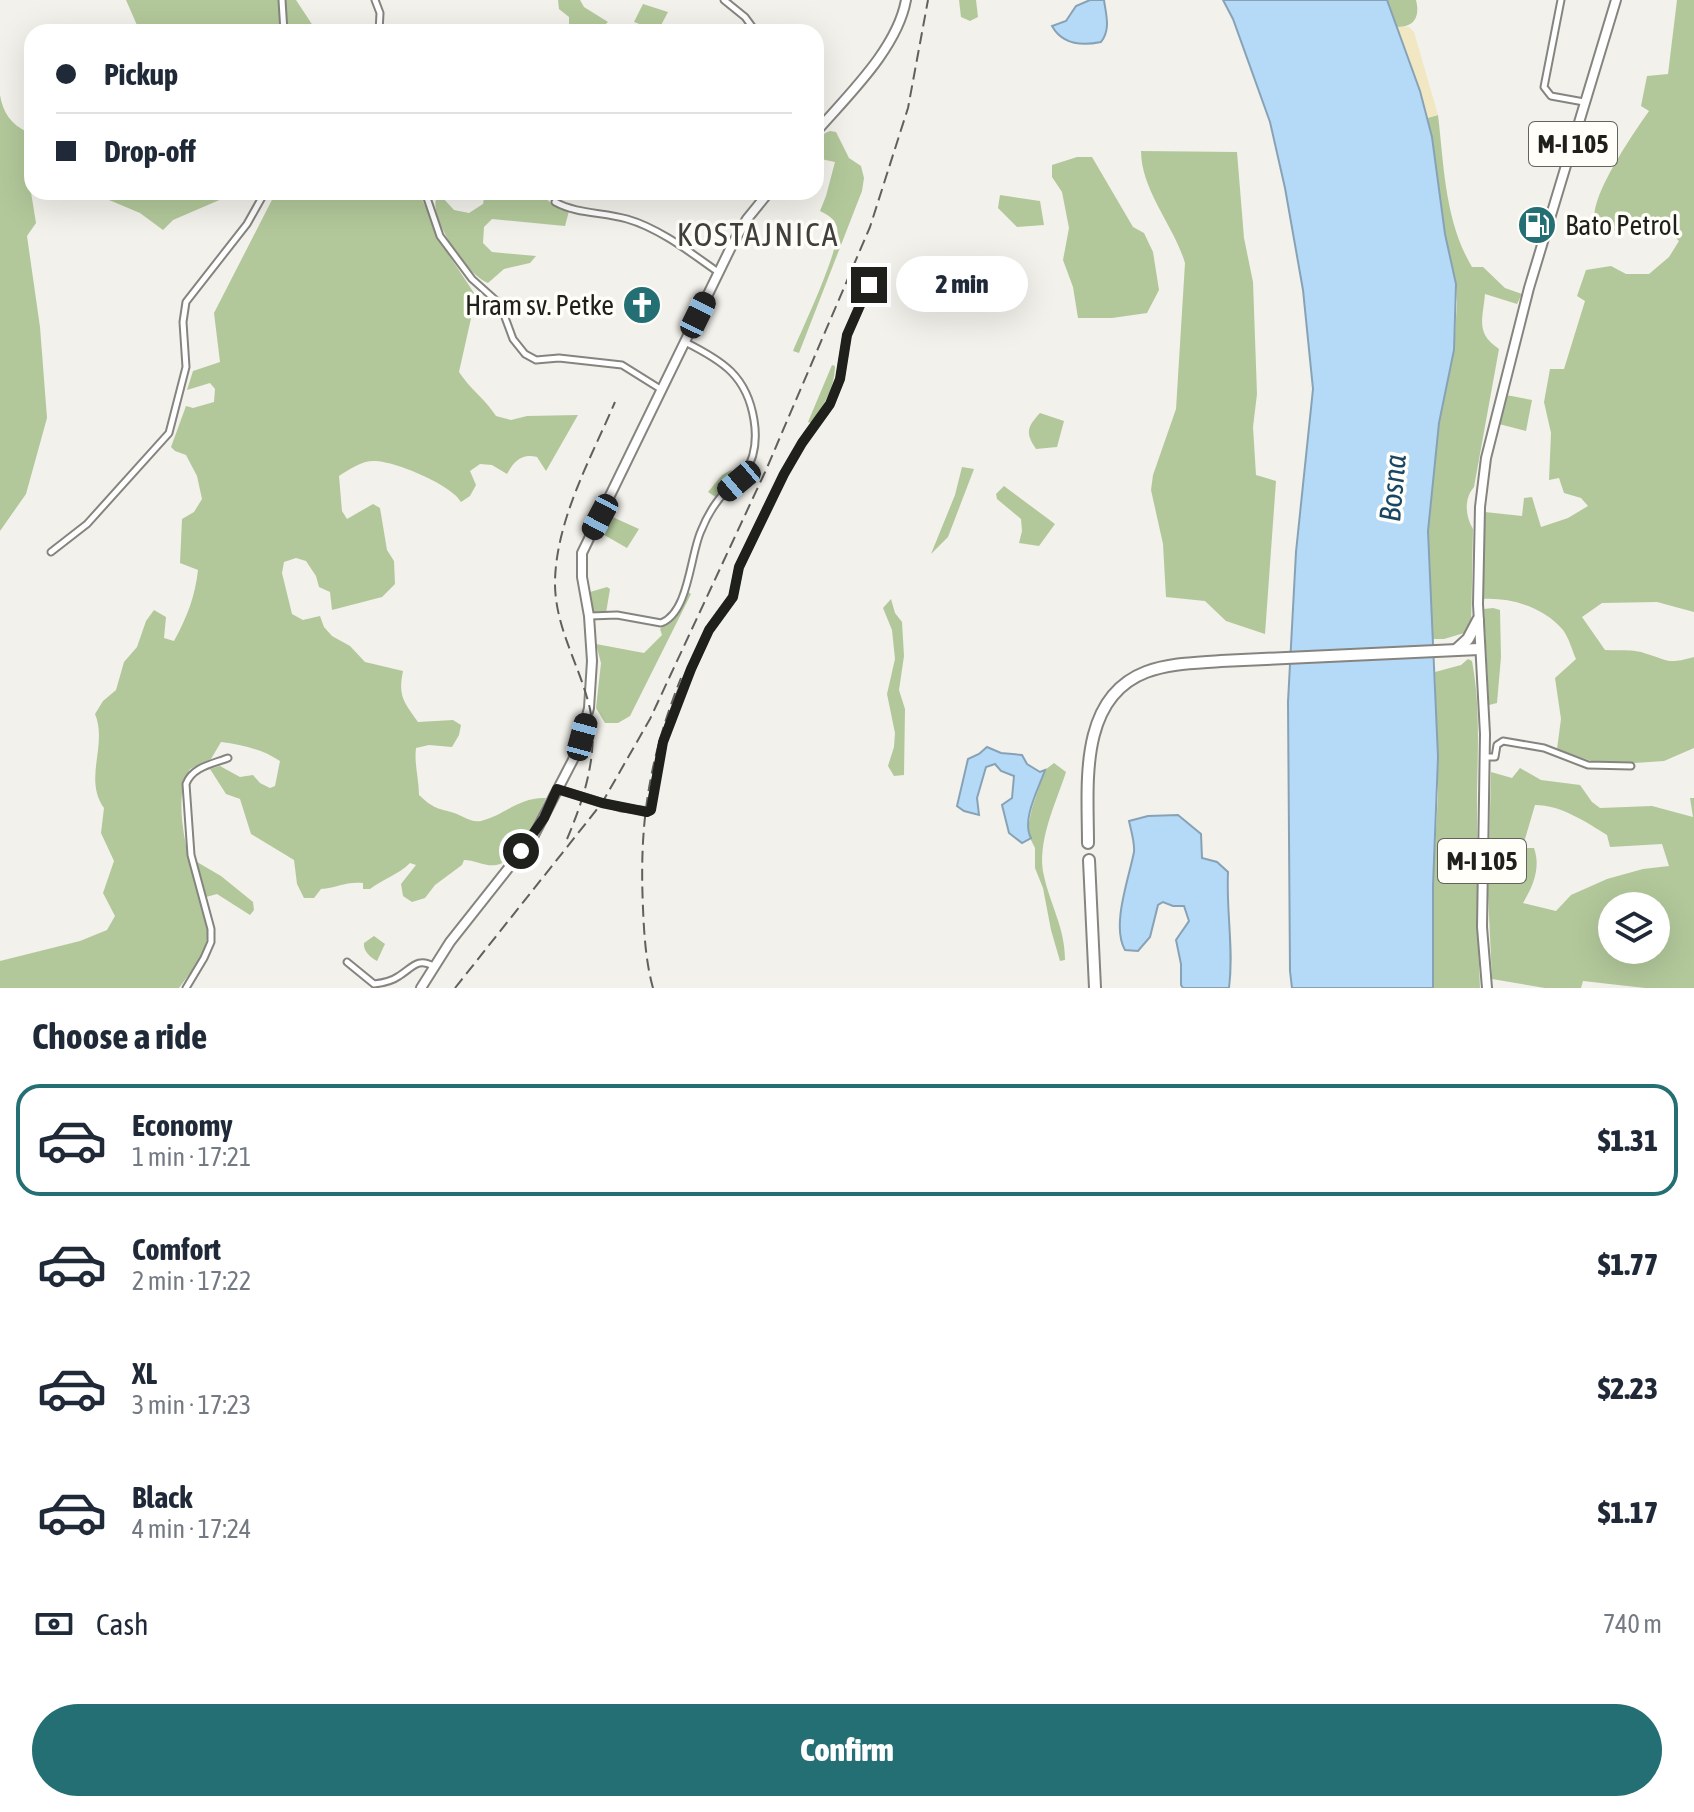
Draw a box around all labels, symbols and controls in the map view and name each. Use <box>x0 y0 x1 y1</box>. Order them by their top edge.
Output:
text: Pickup <box>104 57 178 91</box>
road number: M-I 105 <box>1529 122 1617 166</box>
text: Drop-off <box>104 134 196 168</box>
fuel station icon: Bato Petrol <box>1516 204 1558 246</box>
place label: Bato Petrol <box>1565 209 1680 241</box>
district label: KOSTAJNICA <box>677 216 839 253</box>
callout: 2 min <box>897 257 1029 313</box>
route end <box>851 267 887 303</box>
text: 2 min <box>935 269 989 299</box>
church icon: Hram sv. Petke <box>621 284 663 326</box>
car <box>677 288 719 342</box>
place label: Hram sv. Petke <box>465 289 614 321</box>
water label: Bosna <box>1372 453 1412 523</box>
car <box>713 456 765 506</box>
car <box>578 490 622 544</box>
car <box>564 711 600 763</box>
route start <box>503 833 539 869</box>
road number: M-I 105 <box>1438 839 1526 883</box>
map controls <box>1598 892 1670 964</box>
button: layers <box>1598 892 1670 964</box>
text: Choose a ride <box>32 1015 207 1057</box>
icon: car <box>36 1104 108 1176</box>
text: Economy <box>132 1108 233 1142</box>
text: $1.31 <box>1598 1123 1658 1157</box>
text: 1 min · 17:21 <box>132 1142 251 1172</box>
icon: car <box>36 1228 108 1300</box>
text: Comfort <box>132 1232 221 1266</box>
text: $1.77 <box>1598 1247 1658 1281</box>
text: 2 min · 17:22 <box>132 1266 251 1296</box>
icon: car <box>36 1352 108 1424</box>
text: XL <box>132 1356 157 1390</box>
text: $2.23 <box>1598 1371 1658 1405</box>
text: 3 min · 17:23 <box>132 1390 251 1420</box>
icon: car <box>36 1476 108 1548</box>
text: Black <box>132 1480 192 1514</box>
text: $1.17 <box>1598 1495 1658 1529</box>
text: 4 min · 17:24 <box>132 1514 251 1544</box>
icon: cash <box>32 1602 76 1646</box>
text: Cash <box>96 1607 149 1641</box>
text: 740 m <box>1603 1609 1662 1639</box>
button: Confirm <box>32 1704 1662 1796</box>

